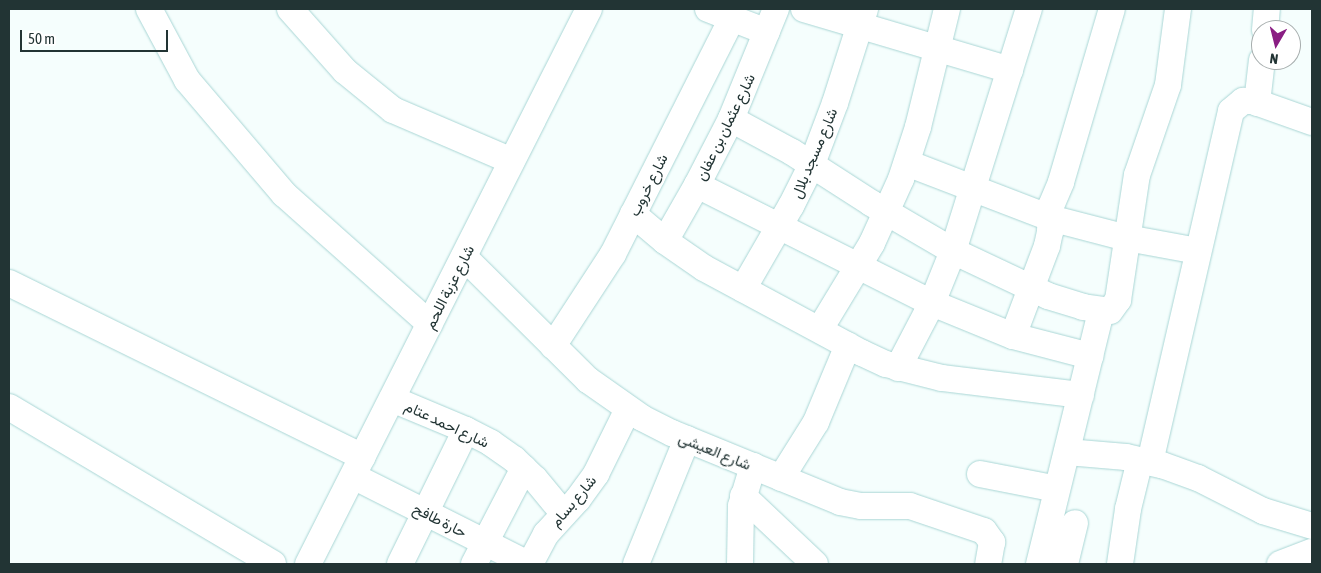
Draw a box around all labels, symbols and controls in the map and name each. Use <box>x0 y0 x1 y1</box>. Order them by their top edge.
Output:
scale bar <box>22 20 170 52</box>
north arrow <box>1251 20 1301 70</box>
text: 50 m <box>28 30 55 47</box>
text: N <box>1269 50 1279 67</box>
street label: شارع عثمان بن عفان <box>691 71 759 183</box>
street label: شارع مسجد بلال <box>787 105 841 201</box>
street label: شارع خروب <box>625 151 671 219</box>
street label: شارع عزبة اللحم <box>420 242 478 332</box>
street label: شارع احمد عتام <box>402 397 492 451</box>
street label: شارع العيشى <box>676 428 754 474</box>
street label: شارع بسام <box>546 471 600 531</box>
street label: حارة طافح <box>410 499 470 541</box>

